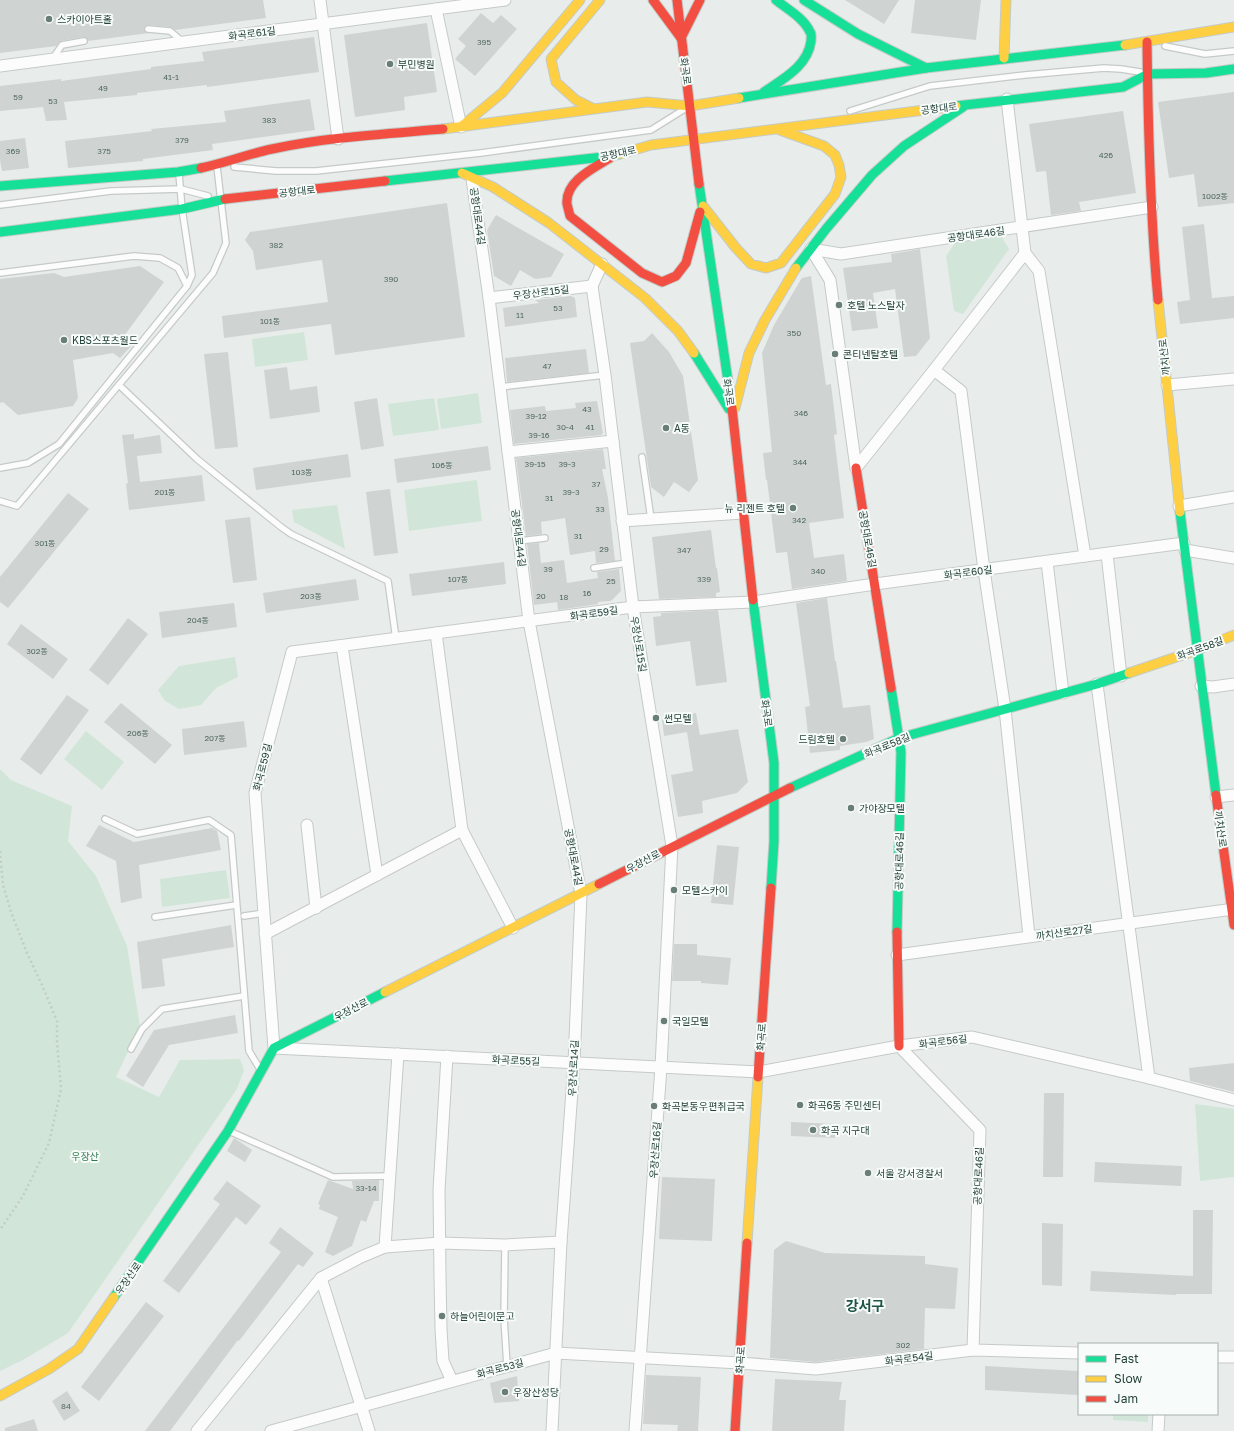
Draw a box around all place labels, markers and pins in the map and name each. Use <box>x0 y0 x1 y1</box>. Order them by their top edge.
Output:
place label: 스카이아트홀 <box>57 13 112 25</box>
marker: 스카이아트홀 <box>44 14 54 24</box>
place label: 부민병원 <box>398 58 435 70</box>
marker: 부민병원 <box>385 59 395 69</box>
place label: 호텔 노스탈자 <box>847 299 906 311</box>
marker: 호텔 노스탈자 <box>834 300 844 310</box>
place label: KBS스포츠월드 <box>72 334 138 346</box>
marker: KBS스포츠월드 <box>59 335 69 345</box>
place label: 콘티넨탈호텔 <box>843 348 898 360</box>
marker: 콘티넨탈호텔 <box>830 349 840 359</box>
place label: A동 <box>674 422 690 434</box>
marker: A동 <box>661 423 671 433</box>
place label: 뉴 리젠트 호텔 <box>725 502 785 514</box>
marker: 뉴 리젠트 호텔 <box>788 503 798 513</box>
place label: 썬모텔 <box>664 712 692 724</box>
marker: 썬모텔 <box>651 713 661 723</box>
place label: 드림호텔 <box>798 733 835 745</box>
marker: 드림호텔 <box>838 734 848 744</box>
place label: 가야장모텔 <box>859 802 905 814</box>
marker: 가야장모텔 <box>846 803 856 813</box>
place label: 모텔스카이 <box>682 884 728 896</box>
marker: 모텔스카이 <box>669 885 679 895</box>
place label: 국일모텔 <box>672 1015 709 1027</box>
marker: 국일모텔 <box>659 1016 669 1026</box>
place label: 화곡6동 주민센터 <box>808 1099 881 1111</box>
place label: 화곡본동우편취급국 <box>662 1100 745 1112</box>
marker: 화곡6동 주민센터 <box>795 1100 805 1110</box>
marker: 화곡본동우편취급국 <box>649 1101 659 1111</box>
place label: 화곡 지구대 <box>821 1124 870 1136</box>
marker: 화곡 지구대 <box>808 1125 818 1135</box>
place label: 서울 강서경찰서 <box>876 1167 943 1179</box>
marker: 서울 강서경찰서 <box>863 1168 873 1178</box>
place label: 하늘어린이문고 <box>450 1310 514 1322</box>
marker: 하늘어린이문고 <box>437 1311 447 1321</box>
place label: 우장산성당 <box>513 1386 559 1398</box>
marker: 우장산성당 <box>500 1387 510 1397</box>

